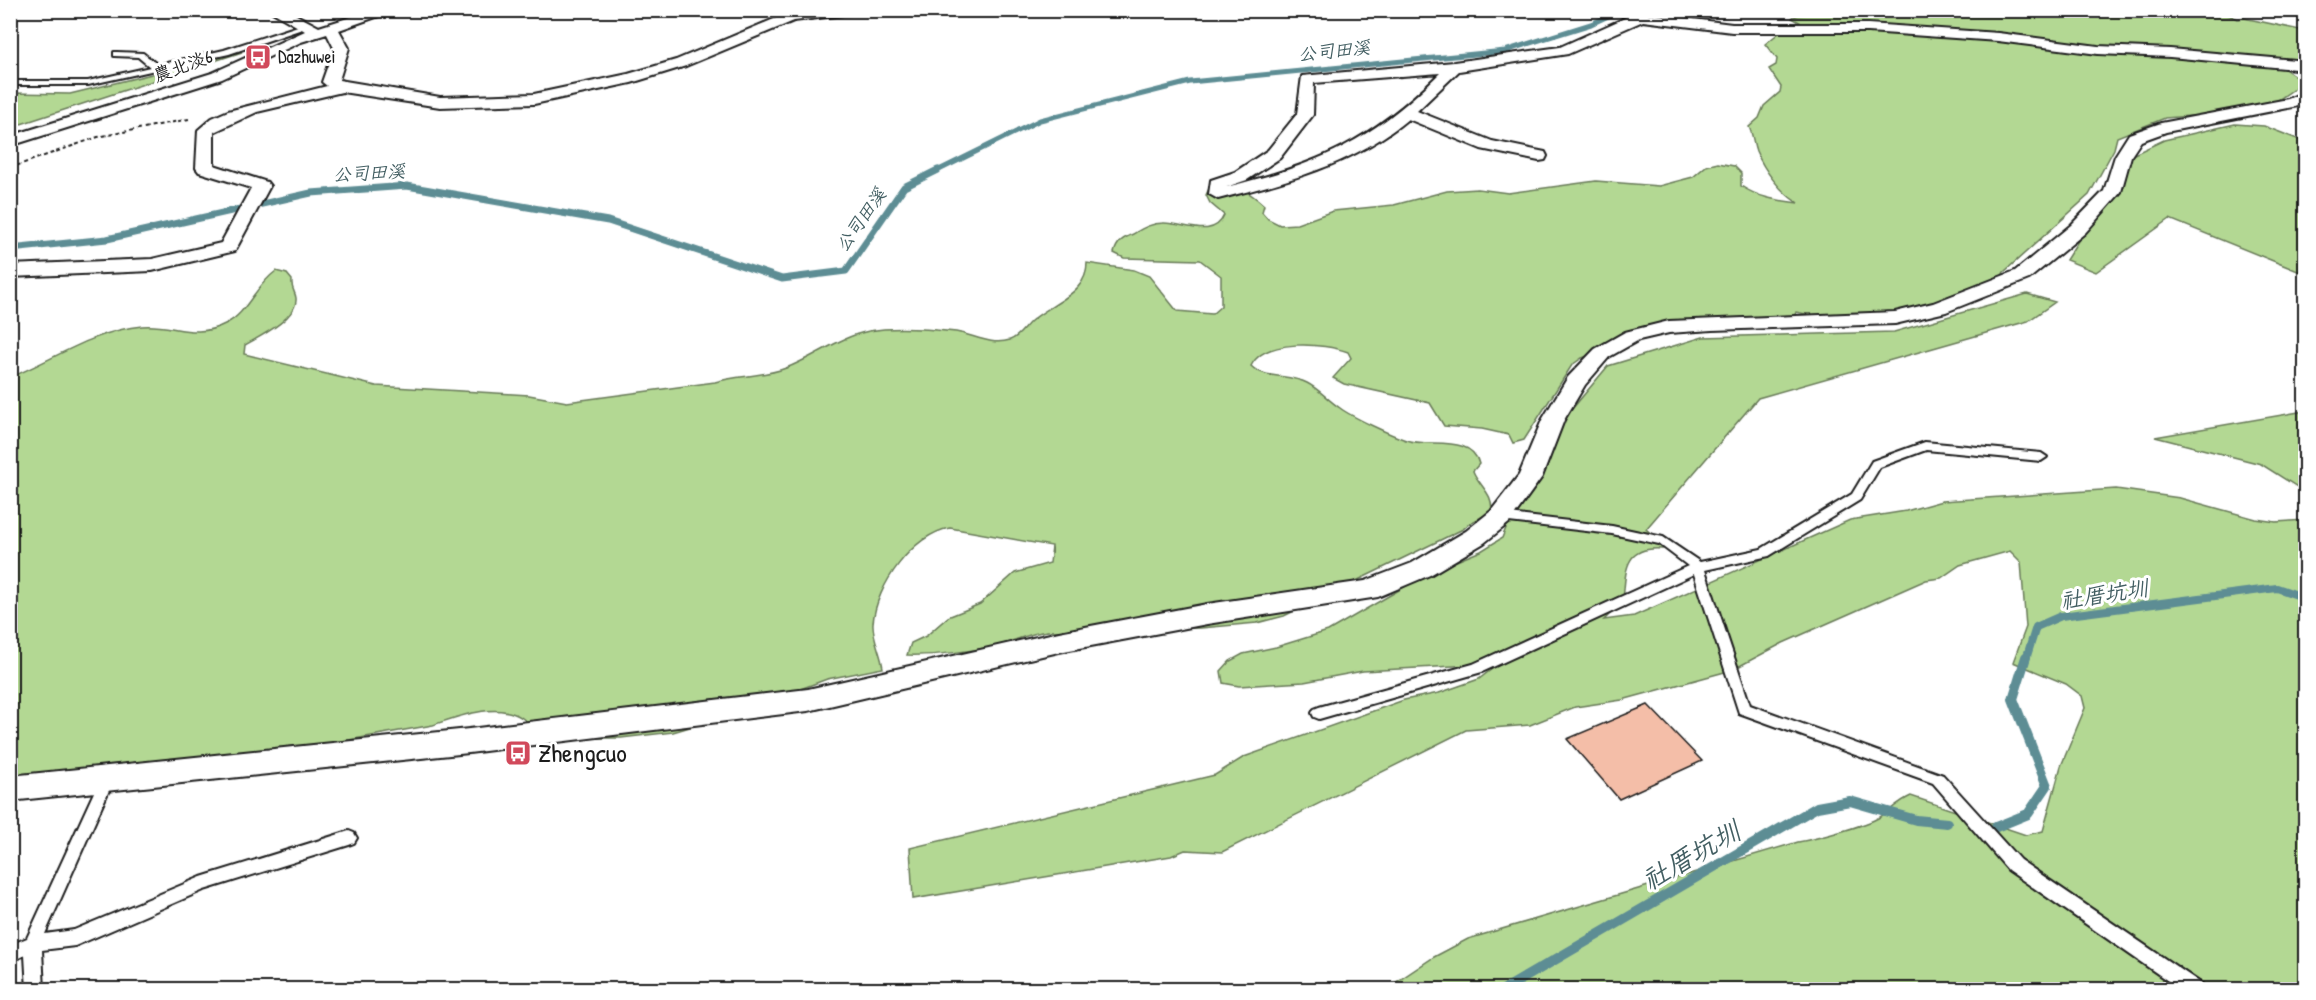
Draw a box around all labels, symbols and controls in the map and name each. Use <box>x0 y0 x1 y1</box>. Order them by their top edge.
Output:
water label: 公司田溪 <box>1297 34 1372 67</box>
bus stop icon: Dazhuwei <box>243 42 273 72</box>
street label: 農北淡6 <box>150 43 216 88</box>
place label: Dazhuwei <box>278 44 336 69</box>
water label: 公司田溪 <box>332 158 407 187</box>
water label: 公司田溪 <box>830 182 892 256</box>
water label: 社厝坑圳 <box>2058 572 2152 616</box>
place label: Zhengcuo <box>538 735 627 770</box>
bus stop icon: Zhengcuo <box>503 738 533 768</box>
water label: 社厝坑圳 <box>1635 811 1749 898</box>

